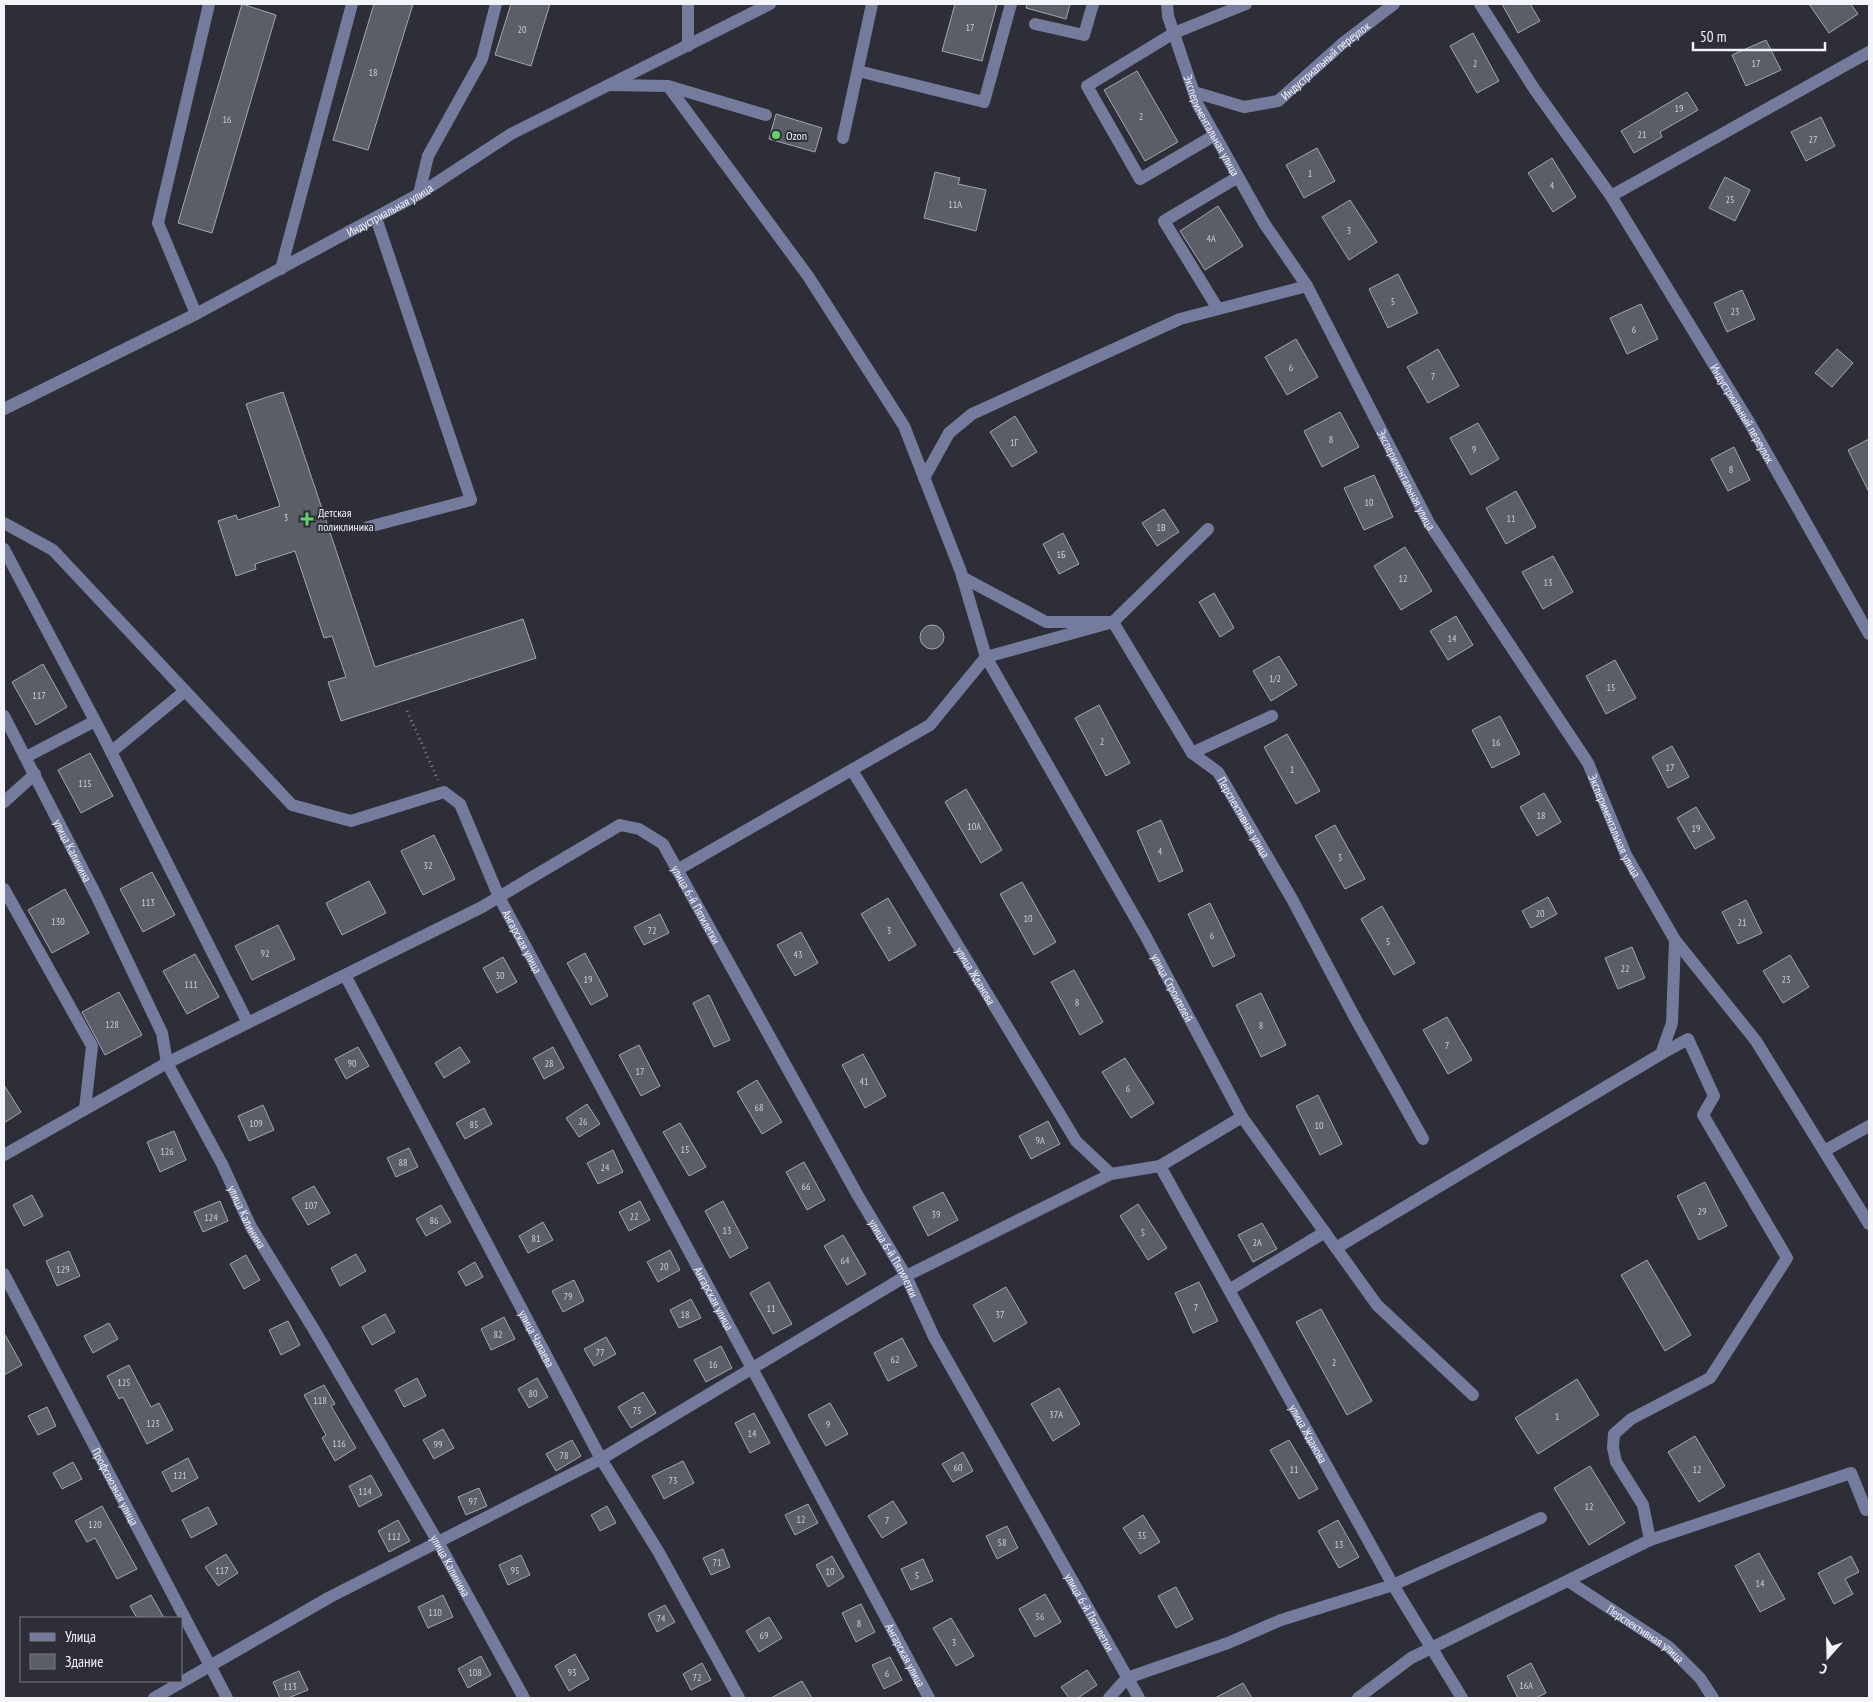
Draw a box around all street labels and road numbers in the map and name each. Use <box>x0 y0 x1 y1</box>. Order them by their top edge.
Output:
street label: Индустриальный переулок <box>1277 18 1373 103</box>
street label: Экспериментальная улица <box>1181 73 1244 178</box>
street label: Индустриальная улица <box>344 180 435 239</box>
street label: Индустриальный переулок <box>1708 361 1778 466</box>
street label: Экспериментальная улица <box>1374 426 1439 533</box>
street label: Экспериментальная улица <box>1586 772 1645 880</box>
street label: Перспективная улица <box>1215 774 1274 860</box>
street label: улица Калинина <box>51 816 95 884</box>
street label: улица 6-й Пятилетки <box>669 862 724 946</box>
street label: Ангарская улица <box>500 907 546 976</box>
street label: улица Жданова <box>953 944 999 1007</box>
street label: улица Строителей <box>1149 951 1197 1024</box>
street label: улица Калинина <box>225 1183 270 1251</box>
street label: улица 6-й Пятилетки <box>866 1216 922 1299</box>
street label: Ангарская улица <box>691 1264 738 1333</box>
street label: улица Чапаева <box>516 1307 558 1370</box>
street label: улица Жданова <box>1286 1401 1331 1466</box>
street label: Профсоюзная улица <box>89 1445 142 1528</box>
street label: улица Калинина <box>428 1532 474 1599</box>
street label: улица 6-й Пятилетки <box>1062 1570 1118 1654</box>
street label: Перспективная улица <box>1604 1601 1688 1666</box>
street label: Ангарская улица <box>883 1620 929 1689</box>

